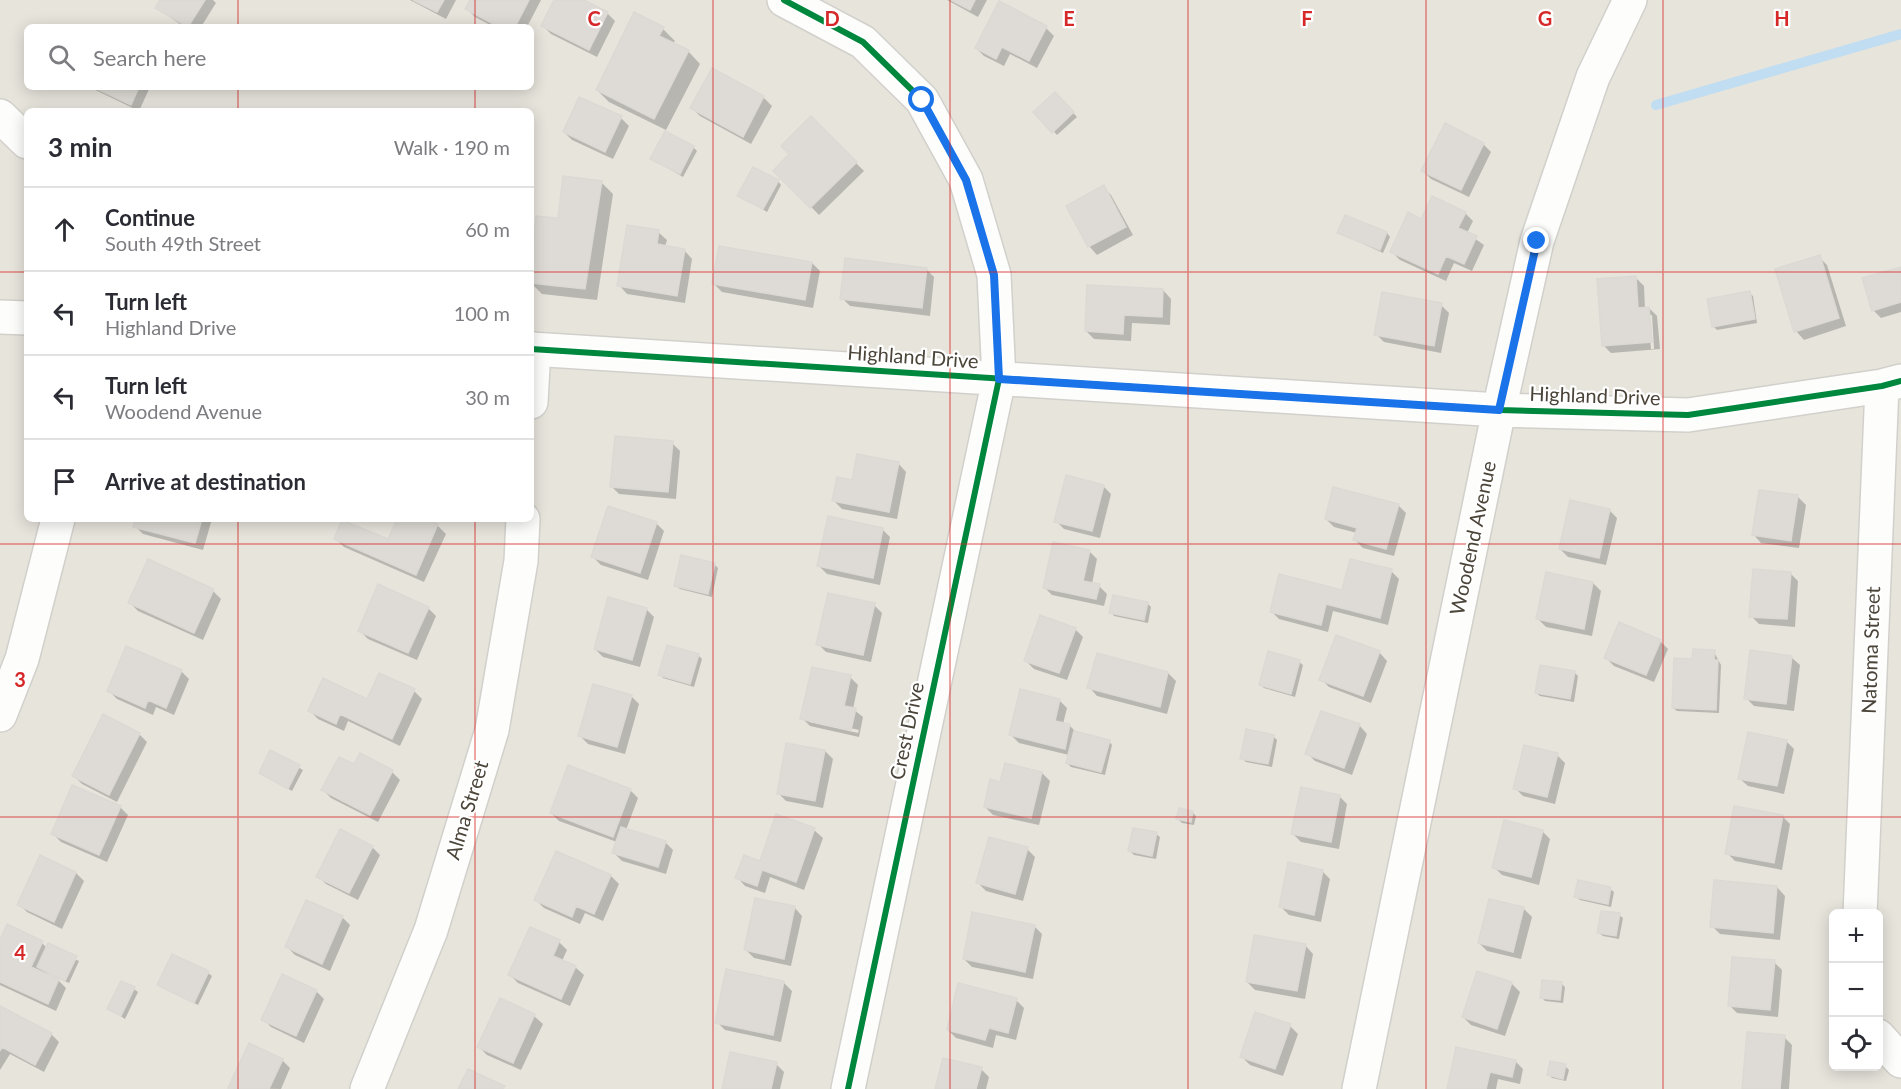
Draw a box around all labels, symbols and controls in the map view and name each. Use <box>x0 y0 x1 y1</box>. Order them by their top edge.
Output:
text: C <box>587 6 601 30</box>
text: D <box>824 6 840 30</box>
text: E <box>1063 6 1075 30</box>
text: F <box>1301 6 1313 30</box>
text: G <box>1538 6 1552 30</box>
text: H <box>1774 6 1790 30</box>
search box <box>24 24 534 90</box>
icon: search <box>45 41 78 74</box>
text: Search here <box>93 44 206 71</box>
route start <box>908 86 934 112</box>
text: 3 min <box>48 131 112 163</box>
text: Walk · 190 m <box>394 135 510 159</box>
text: Continue <box>105 204 195 231</box>
icon: ahead <box>48 213 81 246</box>
text: 60 m <box>465 217 510 241</box>
route end <box>1523 227 1549 253</box>
text: South 49th Street <box>105 231 261 255</box>
text: Turn left <box>105 288 187 315</box>
icon: left <box>48 297 81 330</box>
text: 100 m <box>454 301 510 325</box>
text: Highland Drive <box>105 315 236 339</box>
street label: Highland Drive <box>847 339 979 373</box>
text: Turn left <box>105 372 187 399</box>
icon: left <box>48 381 81 414</box>
street label: Highland Drive <box>1529 381 1661 409</box>
text: 30 m <box>465 385 510 409</box>
text: Woodend Avenue <box>105 399 262 423</box>
street label: Woodend Avenue <box>1444 458 1500 617</box>
icon: arrive <box>48 465 81 498</box>
text: Arrive at destination <box>105 468 306 495</box>
street label: Natoma Street <box>1856 586 1884 714</box>
text: 3 <box>14 667 26 691</box>
street label: Crest Drive <box>884 680 928 782</box>
street label: Alma Street <box>440 757 492 862</box>
map controls <box>1829 909 1883 1071</box>
button: + <box>1829 909 1883 963</box>
text: 4 <box>14 940 26 964</box>
button: − <box>1829 963 1883 1017</box>
button: locate <box>1829 1017 1883 1071</box>

